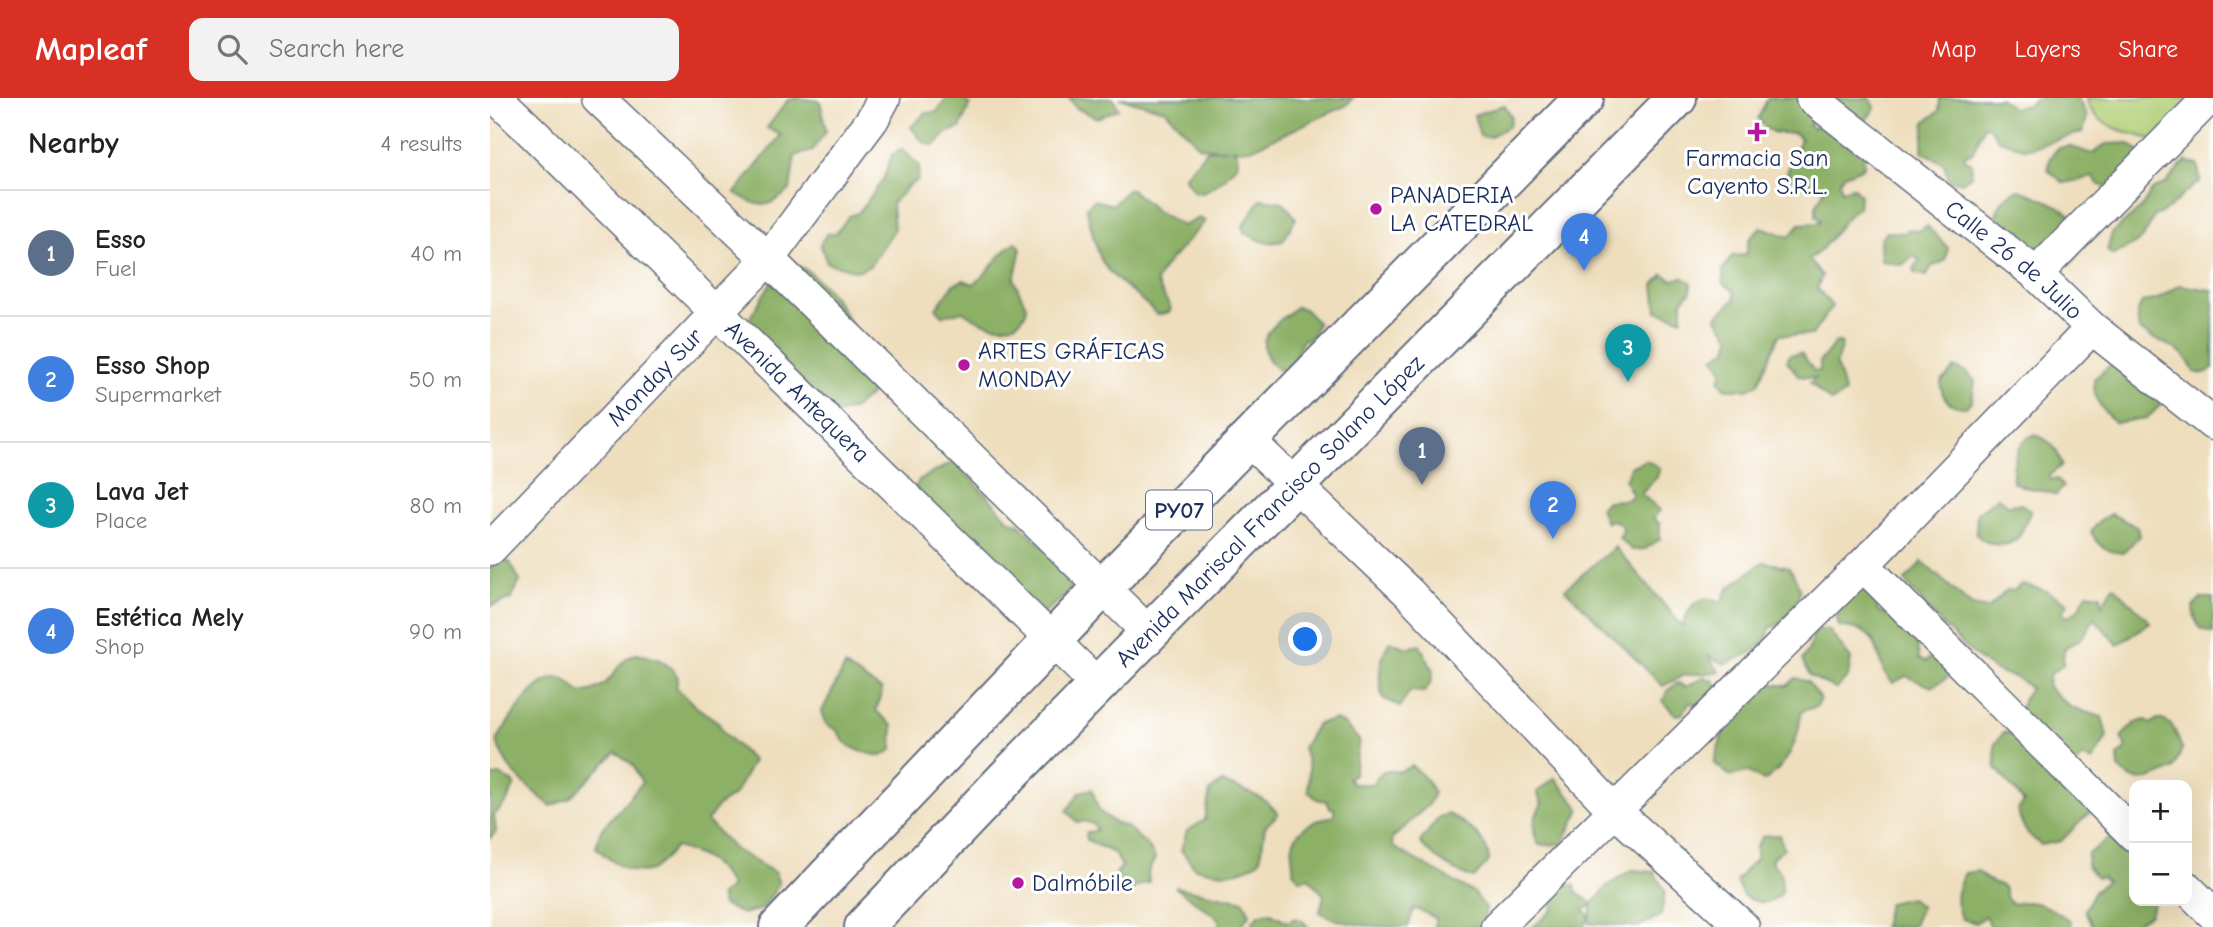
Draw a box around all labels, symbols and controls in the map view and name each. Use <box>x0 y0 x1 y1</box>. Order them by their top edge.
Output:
search box <box>189 18 679 81</box>
text: Mapleaf <box>35 30 147 68</box>
icon: search <box>213 30 251 68</box>
text: Search here <box>269 34 404 64</box>
text: Map <box>1931 35 1977 63</box>
text: Layers <box>2015 35 2080 63</box>
text: Share <box>2118 35 2178 63</box>
marker: Farmacia San Cayento S.R.L. <box>1749 124 1765 140</box>
text: Nearby <box>28 126 119 161</box>
text: 4 results <box>380 130 462 157</box>
place label: Farmacia San Cayento S.R.L. <box>1686 144 1828 200</box>
place label: PANADERIA LA CATEDRAL <box>1390 181 1533 237</box>
street label: Calle 26 de Julio <box>1940 194 2089 325</box>
marker: PANADERIA LA CATEDRAL <box>1368 201 1384 217</box>
pin: 4 <box>1561 213 1607 271</box>
text: Esso <box>95 225 146 255</box>
text: 1 <box>46 240 56 267</box>
text: 40 m <box>410 240 462 267</box>
text: Fuel <box>95 255 137 282</box>
street label: Avenida Antequera <box>719 315 876 468</box>
street label: Monday Sur <box>601 322 708 432</box>
pin: 3 <box>1605 324 1651 382</box>
place label: ARTES GRÁFICAS MONDAY <box>978 337 1164 393</box>
street label: Avenida Mariscal Francisco Solano López <box>1110 349 1430 673</box>
text: Esso Shop <box>95 351 210 381</box>
marker: ARTES GRÁFICAS MONDAY <box>956 357 972 373</box>
text: 2 <box>45 366 57 393</box>
text: 50 m <box>409 366 462 393</box>
text: Supermarket <box>95 381 221 408</box>
pin: 1 <box>1399 427 1445 485</box>
text: Lava Jet <box>95 477 188 507</box>
pin: 2 <box>1530 481 1576 539</box>
road number: PY07 <box>1146 490 1212 530</box>
text: 3 <box>45 492 57 519</box>
text: 80 m <box>409 492 462 519</box>
text: Place <box>95 507 147 534</box>
text: Estética Mely <box>95 603 243 633</box>
text: 4 <box>46 618 56 645</box>
text: 90 m <box>409 618 462 645</box>
your location <box>1288 622 1322 656</box>
text: Shop <box>95 633 144 660</box>
map controls <box>2129 780 2192 906</box>
button: + <box>2129 780 2192 843</box>
button: − <box>2129 843 2192 906</box>
place label: Dalmóbile <box>1032 869 1133 897</box>
marker: Dalmóbile <box>1010 875 1026 891</box>

